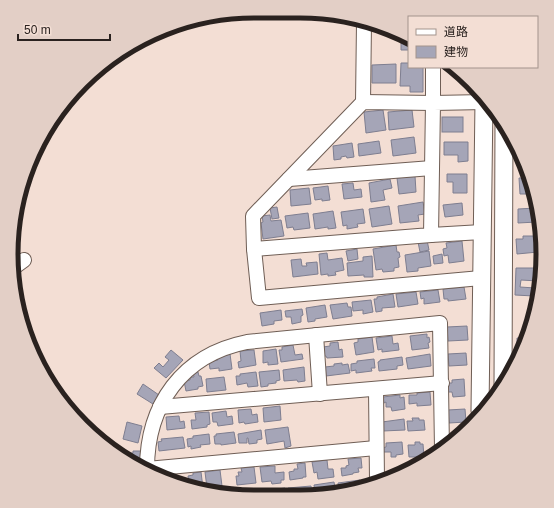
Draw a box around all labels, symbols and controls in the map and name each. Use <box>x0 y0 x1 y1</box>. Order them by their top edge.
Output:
scale bar <box>18 16 110 42</box>
legend <box>408 16 538 68</box>
text: 50 m <box>24 23 51 37</box>
text: 道路 <box>444 25 468 39</box>
text: 建物 <box>444 45 468 59</box>

